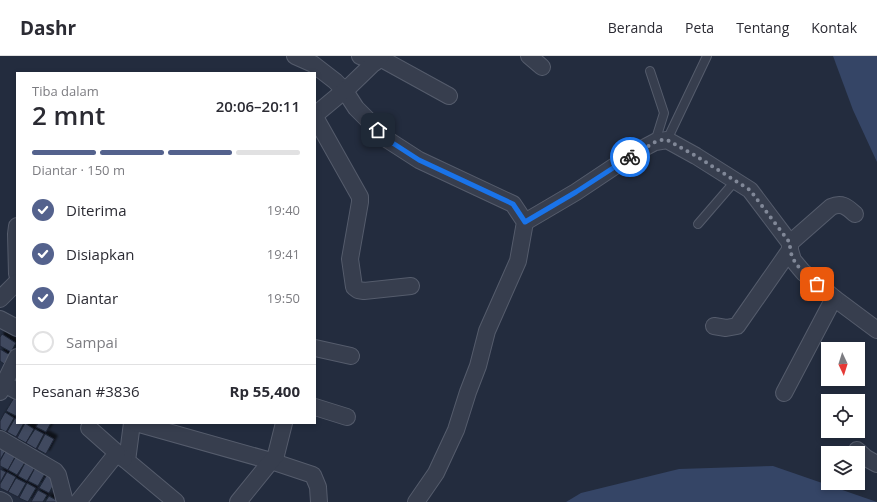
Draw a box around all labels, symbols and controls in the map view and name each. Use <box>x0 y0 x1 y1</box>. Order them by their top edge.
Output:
text: Dashr <box>20 15 76 41</box>
text: Beranda <box>608 18 663 37</box>
text: Peta <box>685 18 714 37</box>
text: Tentang <box>736 18 789 37</box>
text: Kontak <box>811 18 857 37</box>
text: Tiba dalam <box>32 82 99 100</box>
text: 20:06–20:11 <box>216 96 300 116</box>
text: 2 mnt <box>32 97 105 133</box>
pin <box>361 113 395 147</box>
icon: home <box>367 119 389 141</box>
courier <box>610 137 650 177</box>
icon: bike <box>619 146 641 168</box>
text: Diantar · 150 m <box>32 161 125 179</box>
icon: check <box>32 199 54 221</box>
text: Diterima <box>66 200 127 220</box>
text: 19:40 <box>267 201 300 219</box>
icon: check <box>32 243 54 265</box>
text: Disiapkan <box>66 244 135 264</box>
text: 19:41 <box>267 245 300 263</box>
pin <box>800 267 834 301</box>
icon: bag <box>806 273 828 295</box>
icon: check <box>32 287 54 309</box>
text: Diantar <box>66 288 118 308</box>
text: 19:50 <box>267 289 300 307</box>
text: Sampai <box>66 332 118 352</box>
north arrow <box>821 342 865 386</box>
map controls <box>821 342 865 490</box>
text: Pesanan #3836 <box>32 381 140 401</box>
text: Rp 55,400 <box>230 381 300 401</box>
button: locate <box>821 394 865 438</box>
button: layers <box>821 446 865 490</box>

